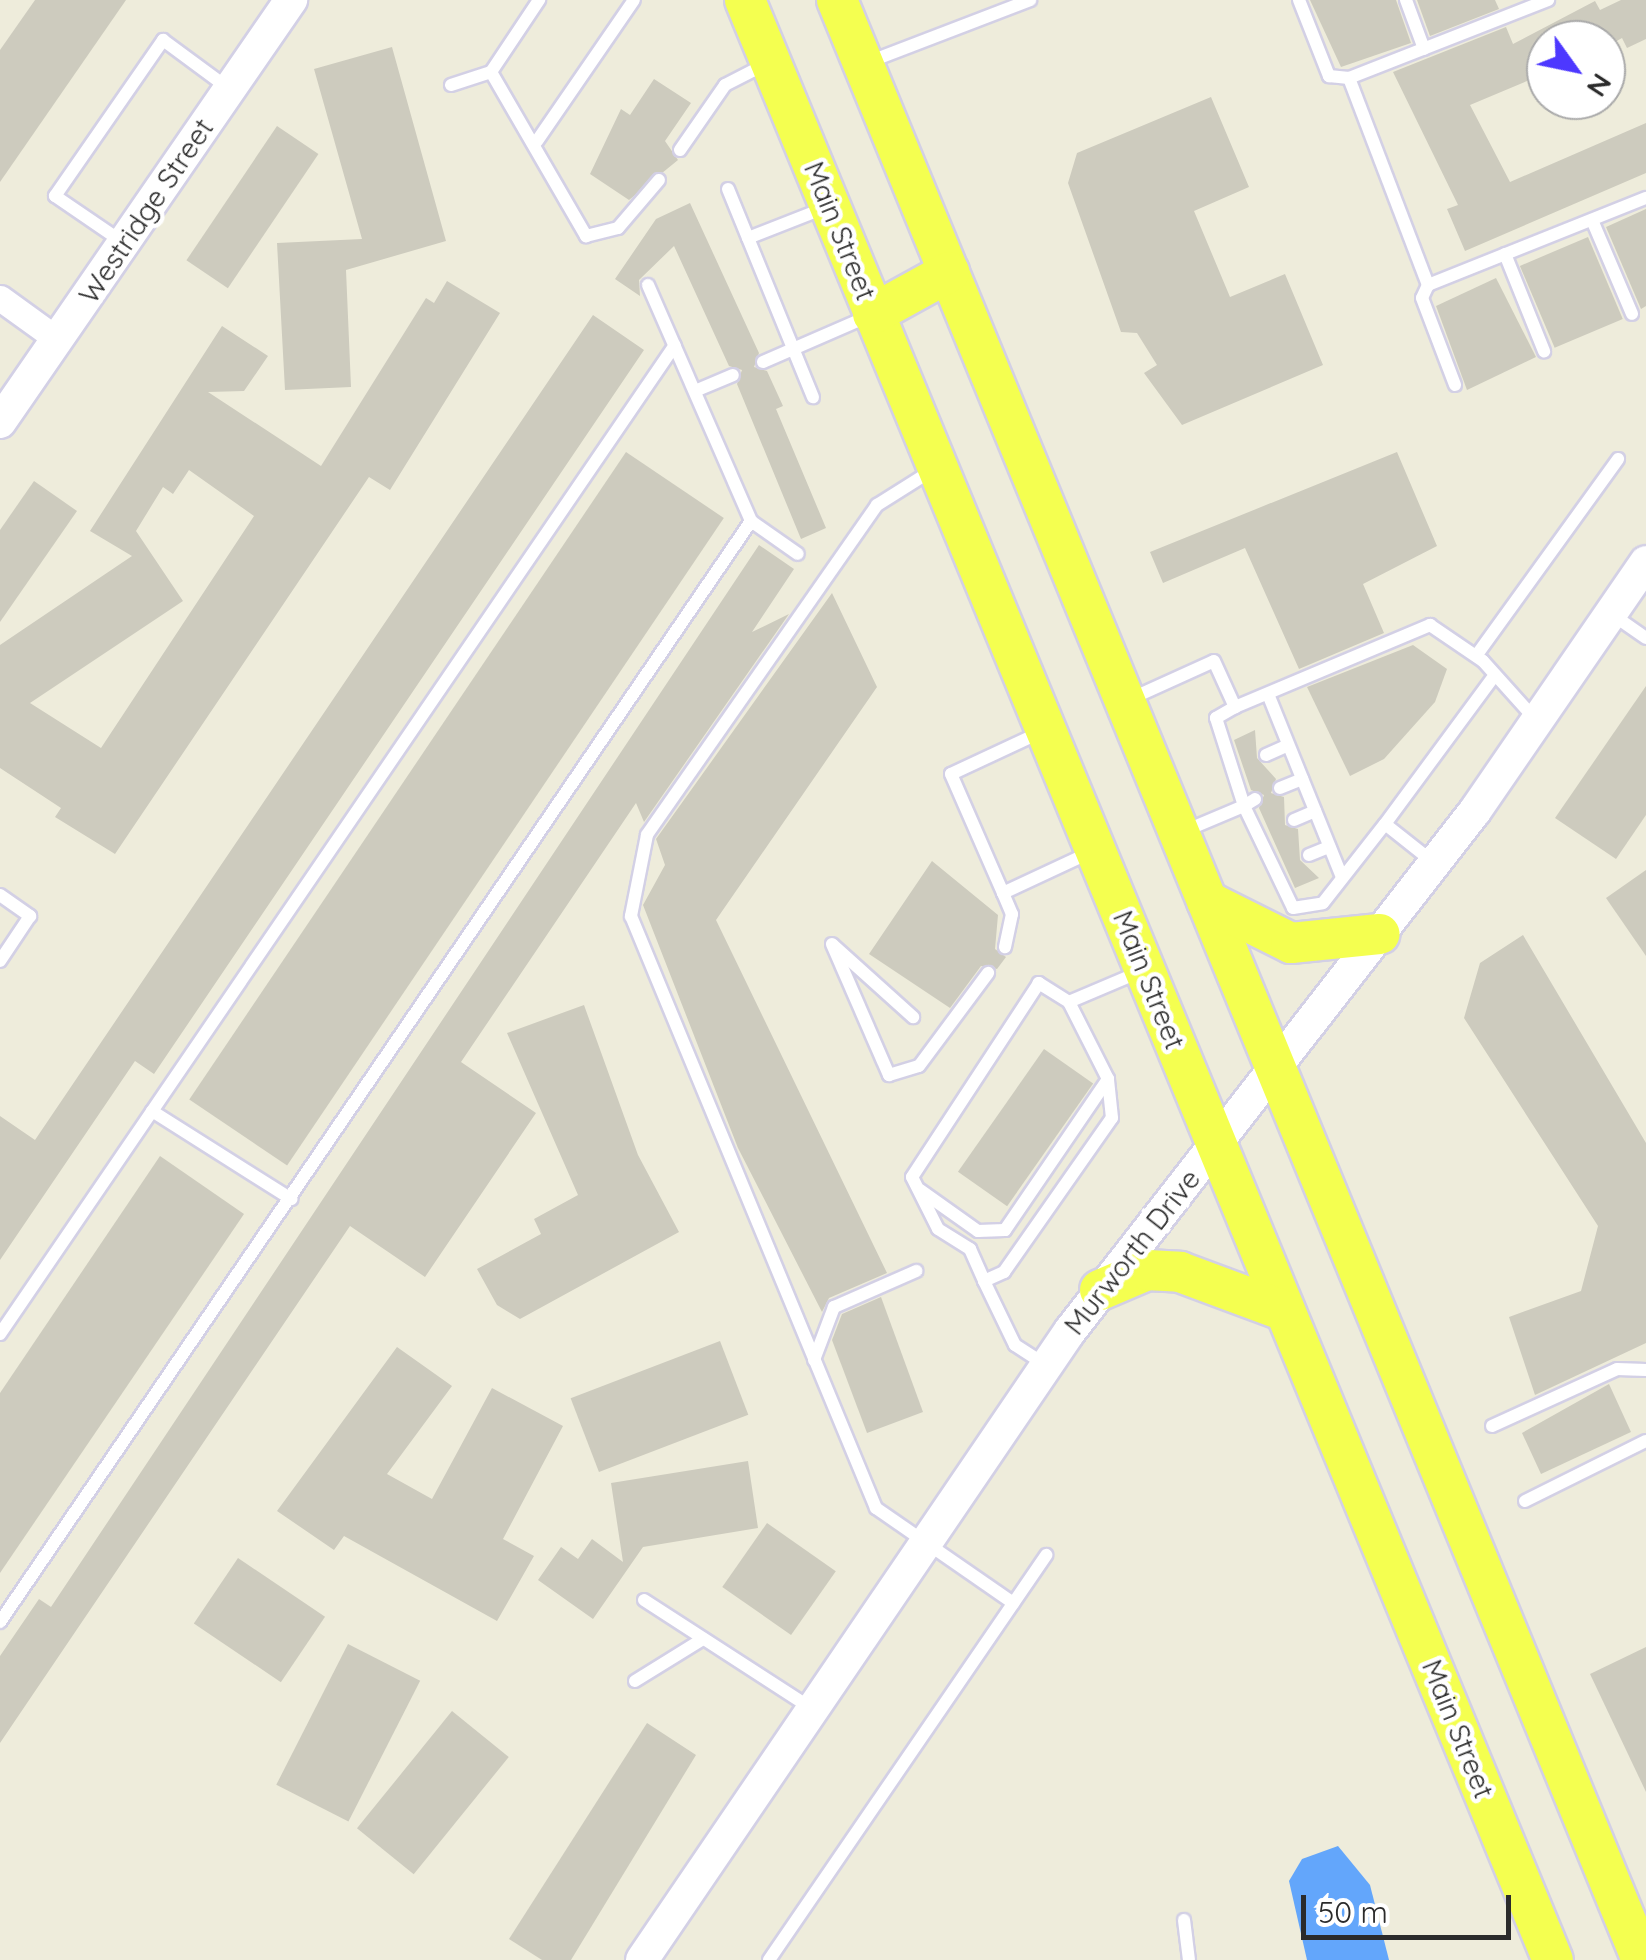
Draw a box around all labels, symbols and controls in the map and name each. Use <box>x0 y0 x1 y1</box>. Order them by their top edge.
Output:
north arrow <box>1526 20 1626 120</box>
text: N <box>1580 67 1620 104</box>
street label: Westridge Street <box>72 112 220 310</box>
street label: Main Street <box>797 157 883 305</box>
street label: Main Street <box>1106 906 1192 1054</box>
street label: Murworth Drive <box>1057 1163 1207 1341</box>
street label: Main Street <box>1415 1655 1501 1803</box>
scale bar <box>1306 1875 1516 1937</box>
text: 50 m <box>1318 1893 1388 1931</box>

